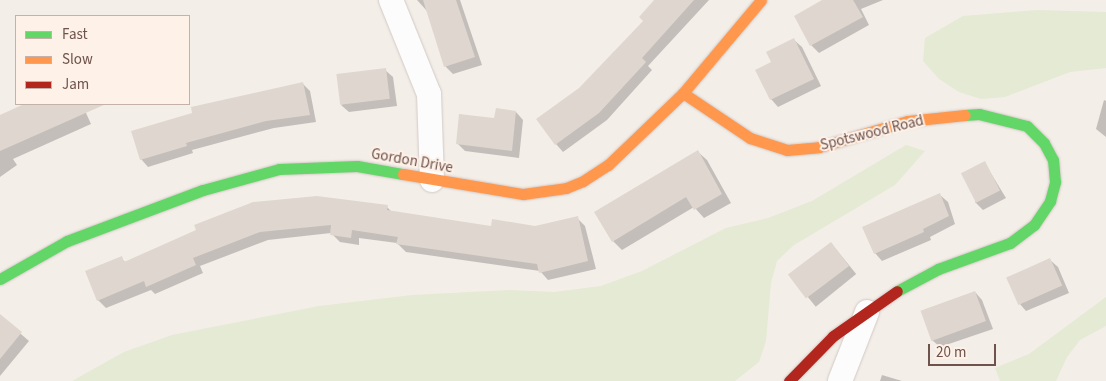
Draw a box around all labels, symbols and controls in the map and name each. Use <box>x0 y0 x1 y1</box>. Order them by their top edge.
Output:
legend <box>15 15 190 105</box>
text: Fast <box>62 24 88 45</box>
text: Slow <box>62 49 93 70</box>
text: Jam <box>62 74 89 95</box>
street label: Spotswood Road <box>818 111 926 155</box>
street label: Gordon Drive <box>370 145 454 177</box>
scale bar <box>931 334 998 366</box>
text: 20 m <box>936 342 966 363</box>

